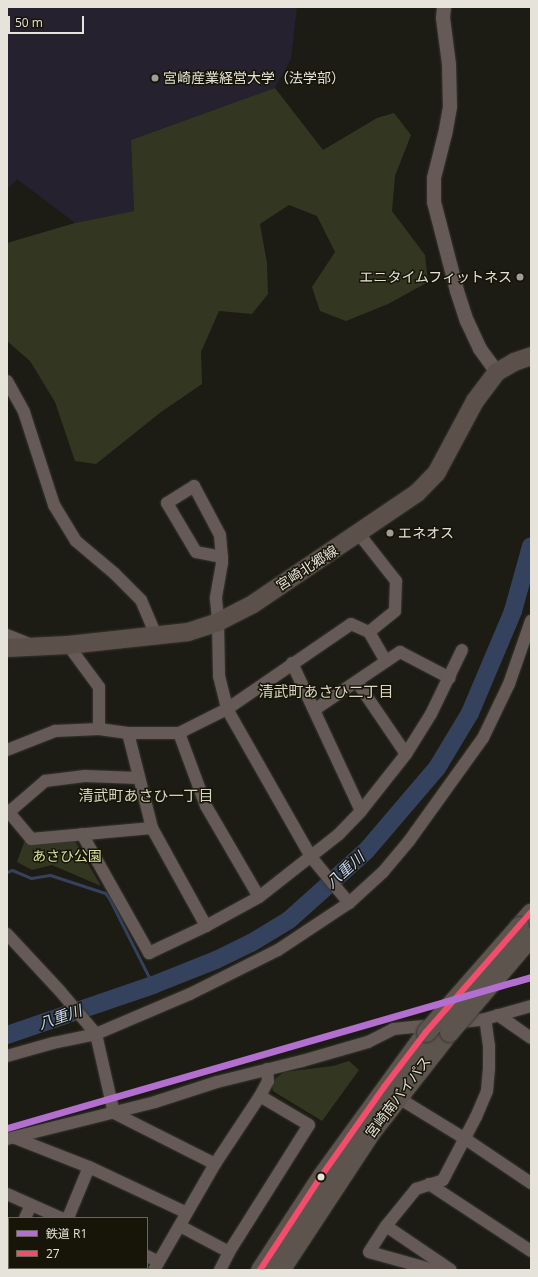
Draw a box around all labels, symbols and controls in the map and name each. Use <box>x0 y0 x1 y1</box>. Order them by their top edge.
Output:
scale bar <box>10 8 86 34</box>
text: 50 m <box>15 14 43 31</box>
place label: 宮崎産業経営大学（法学部） <box>163 70 345 86</box>
marker: 宮崎産業経営大学（法学部） <box>150 73 160 83</box>
place label: エニタイムフィットネス <box>358 269 512 285</box>
marker: エニタイムフィットネス <box>515 272 525 282</box>
place label: エネオス <box>398 525 454 541</box>
marker: エネオス <box>385 528 395 538</box>
street label: 宮崎北郷線 <box>273 542 341 594</box>
district label: 清武町あさひ二丁目 <box>259 683 393 701</box>
district label: 清武町あさひ一丁目 <box>79 787 213 805</box>
park label: あさひ公園 <box>32 848 102 864</box>
water label: 八重川 <box>322 848 368 892</box>
water label: 八重川 <box>36 1001 84 1033</box>
street label: 宮崎南バイパス <box>362 1053 434 1141</box>
unlabelled marker <box>316 1172 326 1182</box>
legend <box>8 1217 148 1269</box>
text: 鉄道 R1 <box>46 1225 87 1242</box>
text: 27 <box>46 1245 60 1262</box>

